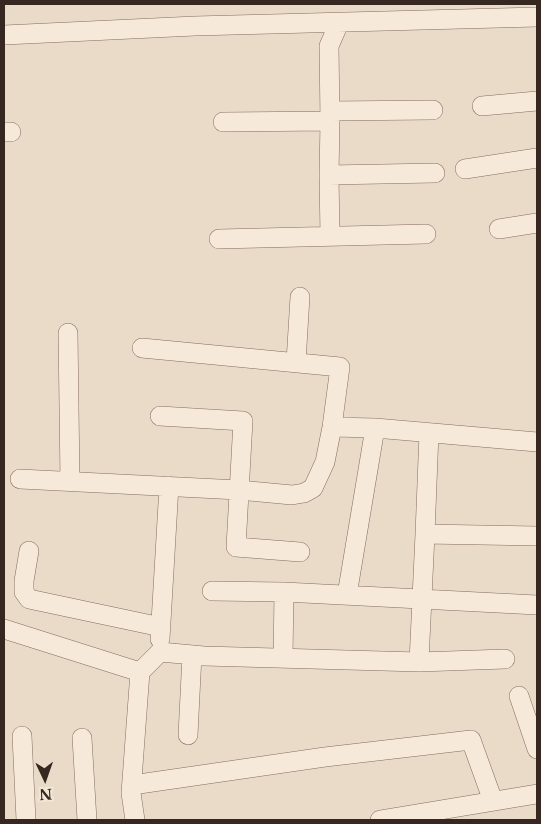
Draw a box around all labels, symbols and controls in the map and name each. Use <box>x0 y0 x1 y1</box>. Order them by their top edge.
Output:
north arrow <box>20 754 70 804</box>
text: N <box>39 785 53 803</box>

